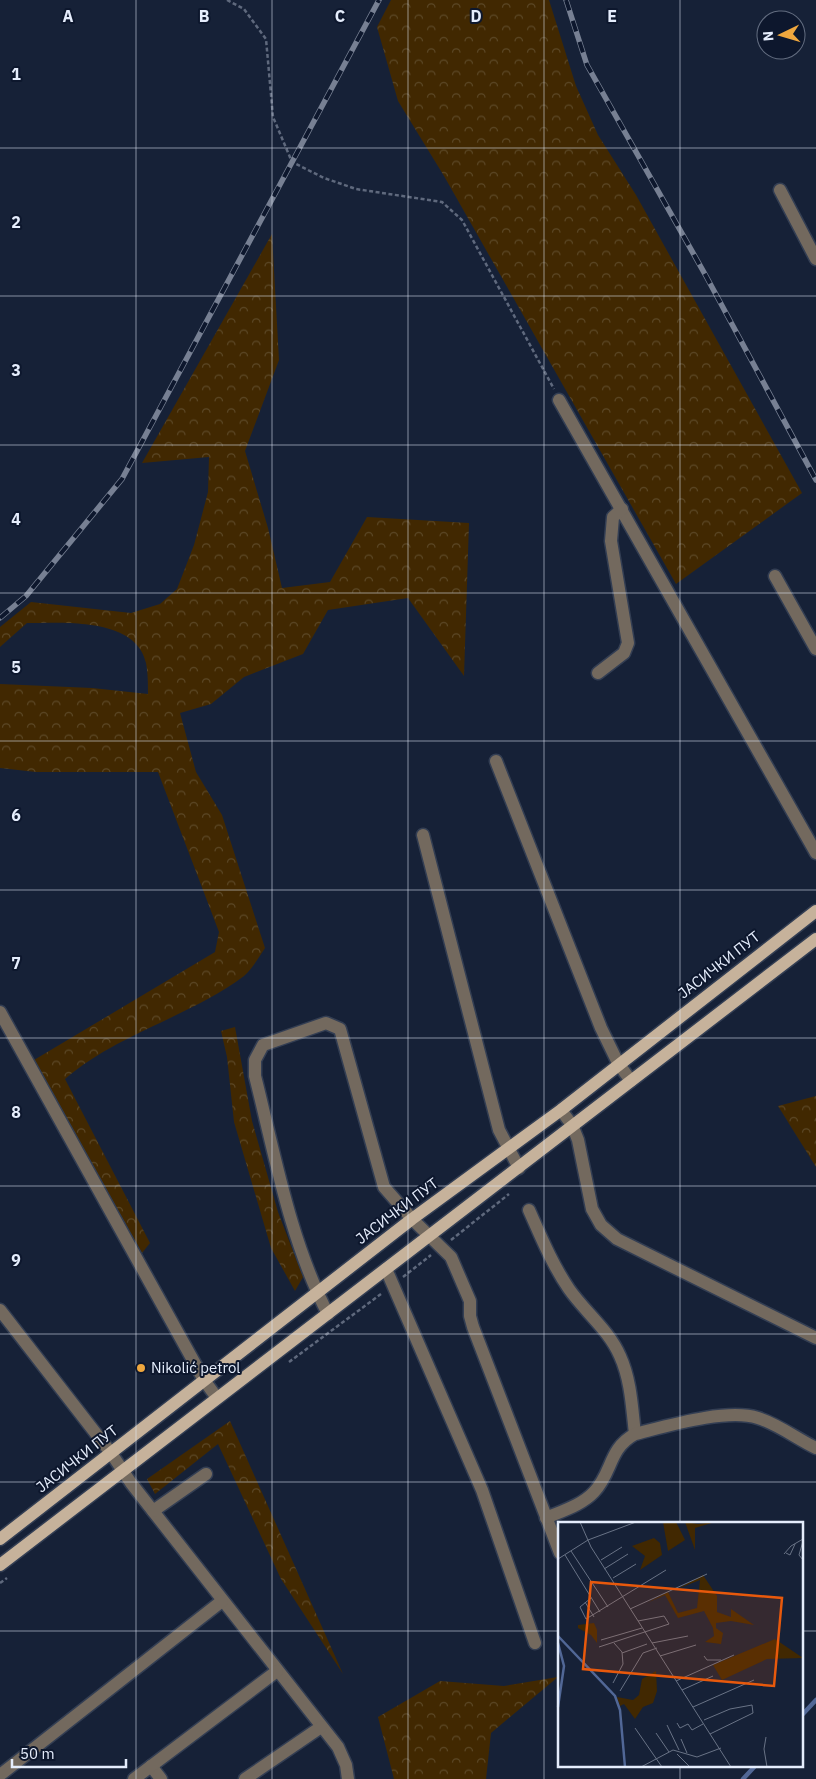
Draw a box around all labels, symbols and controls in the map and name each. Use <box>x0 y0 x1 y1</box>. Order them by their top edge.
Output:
text: A <box>63 6 74 26</box>
text: B <box>199 6 210 26</box>
text: C <box>335 6 345 26</box>
text: D <box>470 6 482 26</box>
text: E <box>607 6 617 26</box>
north arrow <box>756 10 806 60</box>
text: N <box>759 30 777 42</box>
text: 1 <box>11 64 21 84</box>
text: 2 <box>11 212 21 232</box>
text: 3 <box>11 360 21 380</box>
text: 4 <box>11 509 21 529</box>
text: 5 <box>11 657 21 677</box>
text: 6 <box>11 805 21 825</box>
street label: ЈАСИЧКИ ПУТ <box>674 927 764 1002</box>
text: 7 <box>11 953 21 973</box>
text: 8 <box>11 1102 21 1122</box>
street label: ЈАСИЧКИ ПУТ <box>352 1173 442 1248</box>
text: 9 <box>11 1250 21 1270</box>
place label: Nikolić petrol <box>151 1358 240 1377</box>
marker: Nikolić petrol <box>135 1362 147 1374</box>
street label: ЈАСИЧКИ ПУТ <box>32 1421 122 1496</box>
inset map <box>558 1522 804 1766</box>
scale bar <box>12 1736 126 1768</box>
text: 50 m <box>20 1744 55 1763</box>

